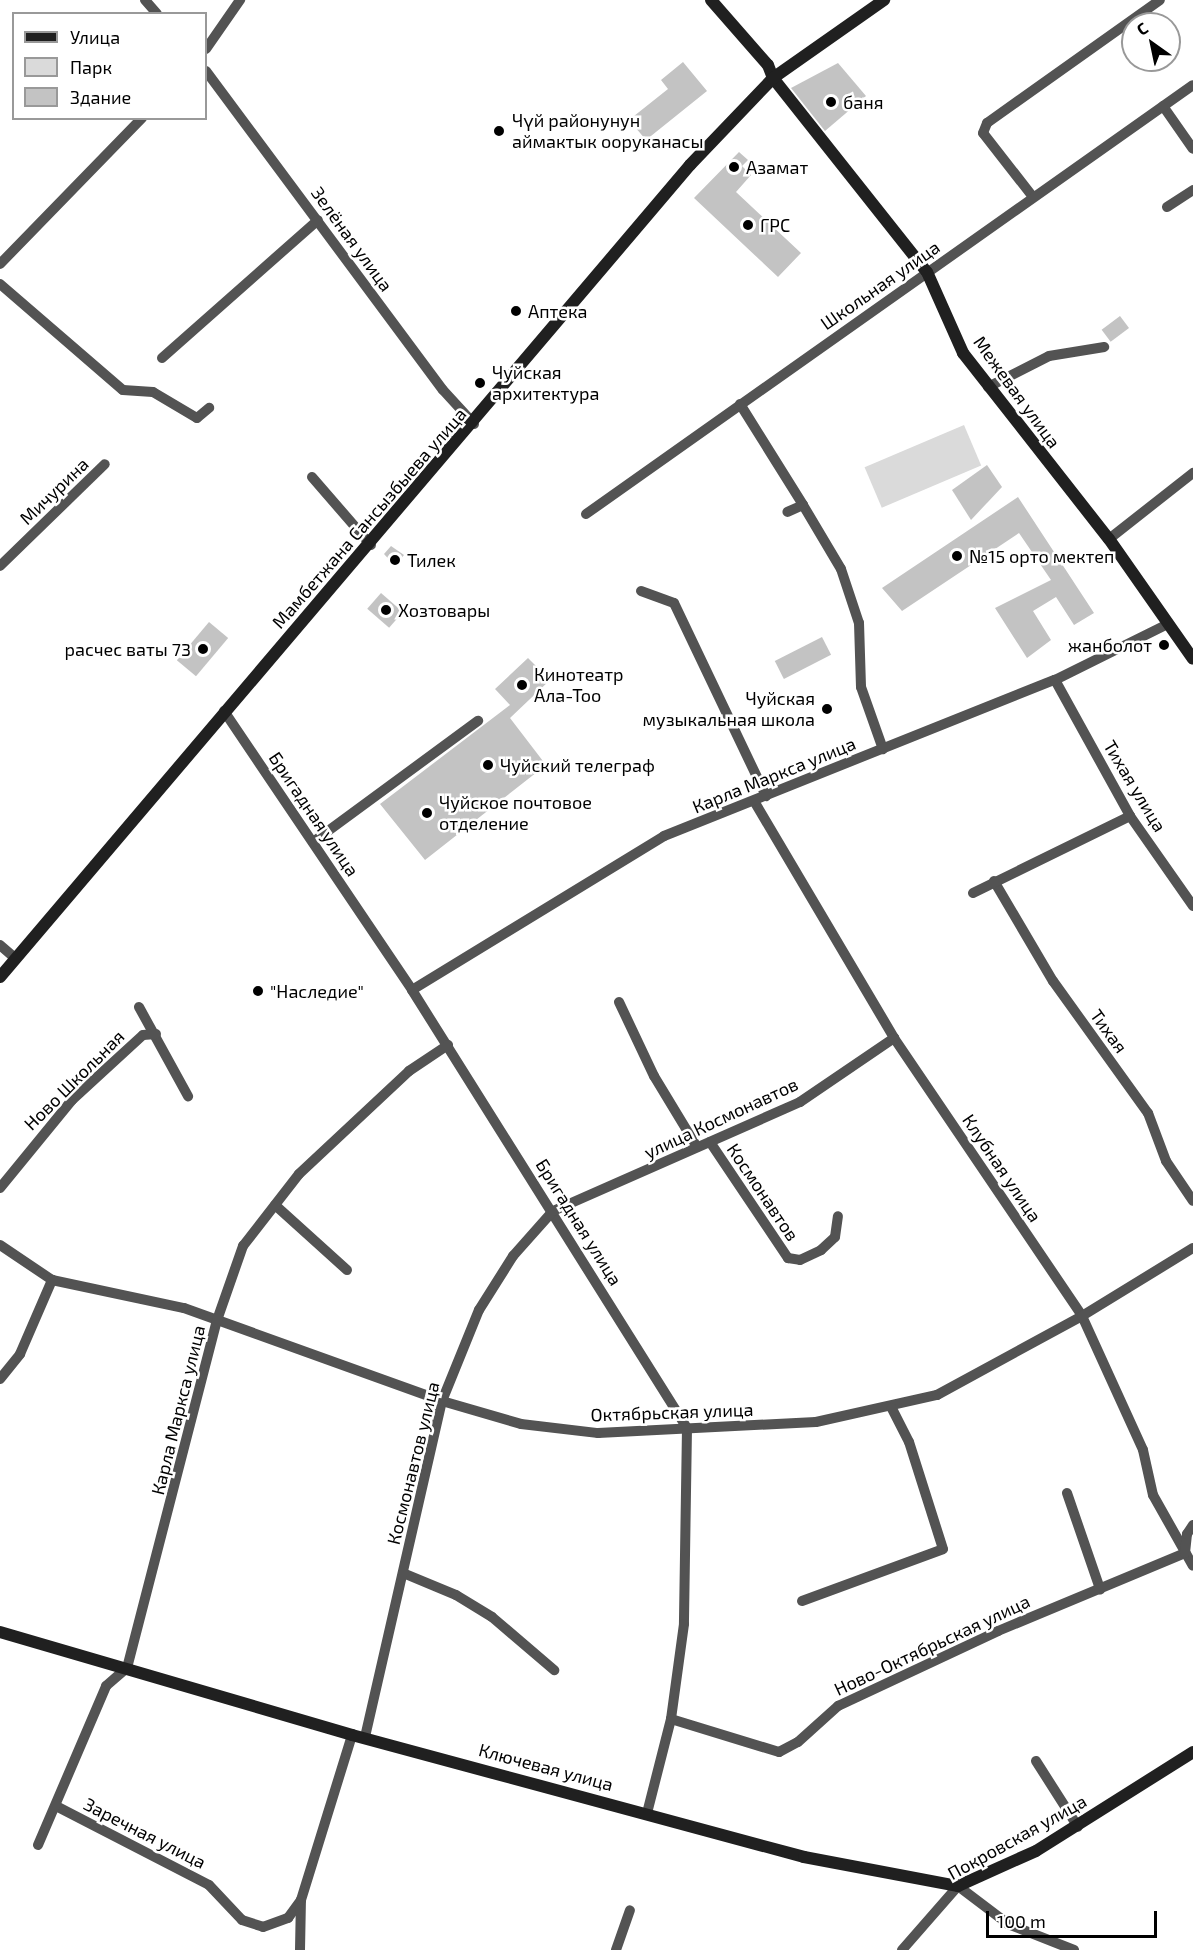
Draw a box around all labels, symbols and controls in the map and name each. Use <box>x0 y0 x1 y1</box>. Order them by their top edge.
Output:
legend <box>12 12 207 120</box>
north arrow <box>1121 12 1181 72</box>
text: С <box>1133 18 1151 39</box>
text: Улица <box>70 26 120 48</box>
text: Парк <box>70 56 112 78</box>
text: Здание <box>70 86 131 108</box>
place label: баня <box>843 91 884 113</box>
marker: баня <box>824 95 838 109</box>
place label: Чүй районунун аймактык ооруканасы <box>512 110 703 152</box>
marker: Чүй районунун аймактык ооруканасы <box>490 122 508 140</box>
place label: Азамат <box>746 156 808 178</box>
marker: Азамат <box>727 160 741 174</box>
street label: Зелёная улица <box>307 183 397 295</box>
place label: ГРС <box>760 214 790 236</box>
marker: ГРС <box>741 218 755 232</box>
street label: Школьная улица <box>816 236 944 334</box>
place label: Аптека <box>528 300 588 322</box>
marker: Аптека <box>509 304 523 318</box>
street label: Межевая улица <box>969 332 1065 452</box>
place label: Чуйская архитектура <box>492 362 599 404</box>
marker: Чуйская архитектура <box>473 376 487 390</box>
street label: Мамбетжана Сансызбыева улица <box>267 403 471 633</box>
street label: Мичурина <box>15 453 93 529</box>
place label: №15 орто мектеп <box>969 545 1114 567</box>
place label: Тилек <box>407 549 456 571</box>
marker: №15 орто мектеп <box>950 549 964 563</box>
marker: Тилек <box>388 553 402 567</box>
place label: Хозтовары <box>398 599 490 621</box>
marker: Хозтовары <box>379 603 393 617</box>
place label: жанболот <box>1068 634 1152 656</box>
place label: расчес ваты 73 <box>65 638 191 660</box>
marker: жанболот <box>1157 638 1171 652</box>
marker: расчес ваты 73 <box>196 642 210 656</box>
place label: Кинотеатр Ала-Тоо <box>534 664 623 706</box>
marker: Кинотеатр Ала-Тоо <box>515 678 529 692</box>
place label: Чуйская музыкальная школа <box>643 688 815 730</box>
marker: Чуйская музыкальная школа <box>820 702 834 716</box>
street label: Карла Маркса улица <box>689 732 859 818</box>
street label: Тихая улица <box>1099 736 1171 836</box>
street label: Бригадная улица <box>264 748 364 880</box>
place label: Чуйский телеграф <box>500 754 655 776</box>
marker: Чуйский телеграф <box>481 758 495 772</box>
place label: Чуйское почтовое отделение <box>439 792 592 834</box>
marker: Чуйское почтовое отделение <box>420 806 434 820</box>
place label: "Наследие" <box>270 980 364 1002</box>
marker: "Наследие" <box>251 984 265 998</box>
street label: Тихая <box>1086 1005 1132 1057</box>
street label: Ново Школьная <box>19 1025 129 1135</box>
street label: улица Космонавтов <box>641 1073 801 1163</box>
street label: Клубная улица <box>958 1110 1046 1226</box>
street label: Космонавтов <box>723 1139 803 1245</box>
street label: Бригадная улица <box>531 1155 627 1289</box>
street label: Карла Маркса улица <box>146 1323 210 1497</box>
street label: Космонавтов улица <box>382 1379 444 1547</box>
street label: Октябрьская улица <box>590 1398 754 1426</box>
street label: Ново-Октябрьская улица <box>831 1590 1033 1700</box>
street label: Ключевая улица <box>476 1739 616 1795</box>
street label: Покровская улица <box>944 1790 1090 1884</box>
street label: Заречная улица <box>80 1793 210 1873</box>
scale bar <box>989 1899 1160 1937</box>
text: 100 m <box>997 1910 1046 1932</box>

